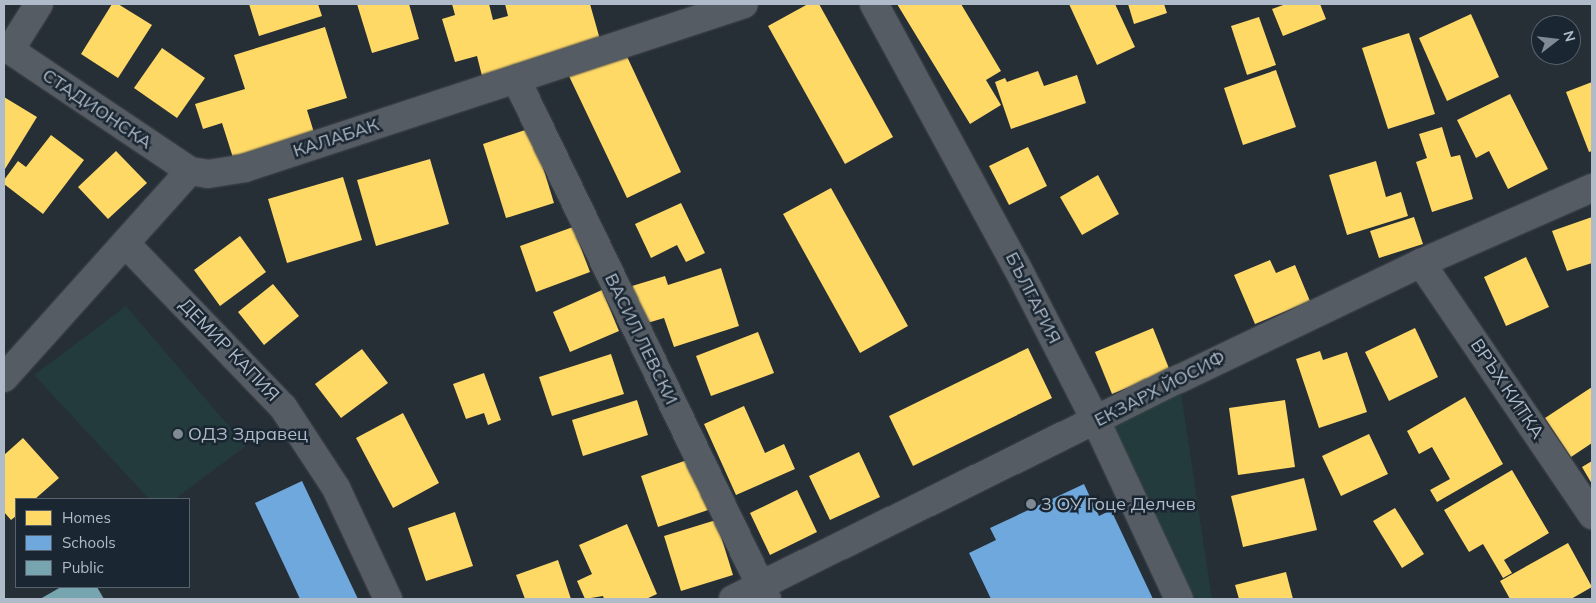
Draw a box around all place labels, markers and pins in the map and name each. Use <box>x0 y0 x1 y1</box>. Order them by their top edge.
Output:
place label: ОДЗ Здравец <box>188 423 308 445</box>
marker: ОДЗ Здравец <box>172 428 184 440</box>
place label: 3 ОУ Гоце Делчев <box>1041 493 1196 515</box>
marker: 3 ОУ Гоце Делчев <box>1025 498 1037 510</box>

